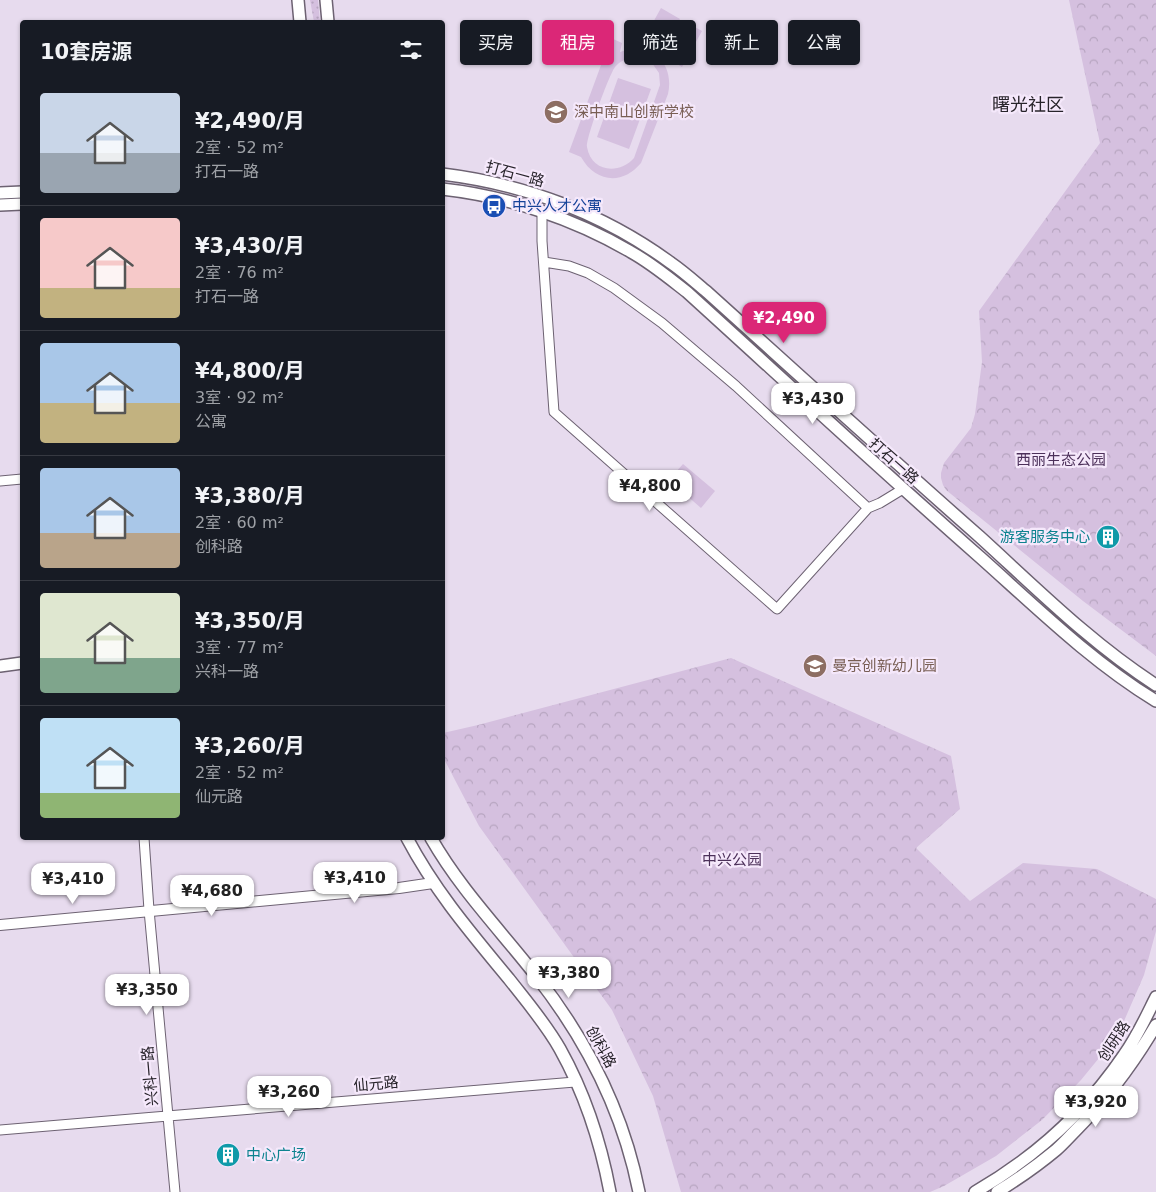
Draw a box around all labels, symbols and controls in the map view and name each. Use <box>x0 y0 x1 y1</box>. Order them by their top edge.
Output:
chip: 买房 <box>460 20 532 65</box>
chip: 租房 <box>542 20 614 65</box>
chip: 筛选 <box>624 20 696 65</box>
chip: 新上 <box>706 20 778 65</box>
chip: 公寓 <box>788 20 860 65</box>
icon: filters <box>397 36 425 64</box>
text: 10套房源 <box>40 40 132 64</box>
district label: 曙光社区 <box>992 94 1064 115</box>
school or university icon: 深中南山创新学校 <box>543 99 569 125</box>
place label: 深中南山创新学校 <box>574 103 694 121</box>
text: ¥2,490/月 <box>195 109 305 133</box>
icon: home <box>80 113 140 173</box>
text: 2室 · 52 m² <box>195 138 284 157</box>
street label: 打石一路 <box>484 158 546 190</box>
text: 打石一路 <box>195 162 259 181</box>
bus stop icon: 中兴人才公寓 <box>481 193 507 219</box>
place label: 中兴人才公寓 <box>512 197 602 215</box>
text: ¥3,430/月 <box>195 234 305 258</box>
icon: home <box>80 238 140 298</box>
text: 2室 · 76 m² <box>195 263 284 282</box>
text: 打石一路 <box>195 287 259 306</box>
pin: ¥2,490 <box>743 302 825 344</box>
text: ¥2,490 <box>753 308 815 327</box>
text: ¥4,800/月 <box>195 359 305 383</box>
icon: home <box>80 363 140 423</box>
pin: ¥3,430 <box>772 382 854 425</box>
text: 3室 · 92 m² <box>195 388 284 407</box>
text: ¥3,430 <box>782 389 844 408</box>
text: 公寓 <box>195 412 227 431</box>
street label: 打石一路 <box>866 434 922 488</box>
park label: 西丽生态公园 <box>1016 451 1106 469</box>
pin: ¥4,800 <box>609 470 691 512</box>
text: ¥4,800 <box>619 476 681 495</box>
text: ¥3,380/月 <box>195 484 305 508</box>
icon: home <box>80 488 140 548</box>
text: 2室 · 60 m² <box>195 513 284 532</box>
building icon: 游客服务中心 <box>1095 524 1121 550</box>
place label: 游客服务中心 <box>1000 528 1090 546</box>
text: 创科路 <box>195 537 243 556</box>
text: ¥3,350/月 <box>195 609 305 633</box>
icon: home <box>80 613 140 673</box>
text: 3室 · 77 m² <box>195 638 284 657</box>
school or university icon: 曼京创新幼儿园 <box>802 653 828 679</box>
place label: 曼京创新幼儿园 <box>832 657 937 675</box>
text: 兴科一路 <box>195 662 259 681</box>
text: ¥3,260/月 <box>195 734 305 758</box>
icon: home <box>80 738 140 798</box>
text: 2室 · 52 m² <box>195 763 284 782</box>
text: 仙元路 <box>195 787 243 806</box>
park label: 中兴公园 <box>702 851 762 869</box>
pin: ¥3,410 <box>32 862 114 905</box>
pin: ¥3,410 <box>314 862 396 904</box>
text: ¥3,410 <box>324 868 386 887</box>
text: ¥3,410 <box>42 869 104 888</box>
pin: ¥4,680 <box>171 874 253 917</box>
text: ¥4,680 <box>181 881 243 900</box>
pin: ¥3,380 <box>528 956 610 999</box>
text: ¥3,380 <box>538 963 600 982</box>
pin: ¥3,350 <box>106 974 188 1016</box>
text: ¥3,350 <box>116 980 178 999</box>
street label: 创研路 <box>1094 1017 1134 1065</box>
street label: 创科路 <box>582 1023 620 1071</box>
street label: 兴科一路 <box>138 1045 162 1107</box>
street label: 仙元路 <box>353 1073 399 1095</box>
pin: ¥3,260 <box>248 1076 330 1118</box>
text: ¥3,260 <box>258 1082 320 1101</box>
pin: ¥3,920 <box>1055 1086 1137 1128</box>
text: ¥3,920 <box>1065 1092 1127 1111</box>
building icon: 中心广场 <box>215 1142 241 1168</box>
place label: 中心广场 <box>246 1146 306 1164</box>

